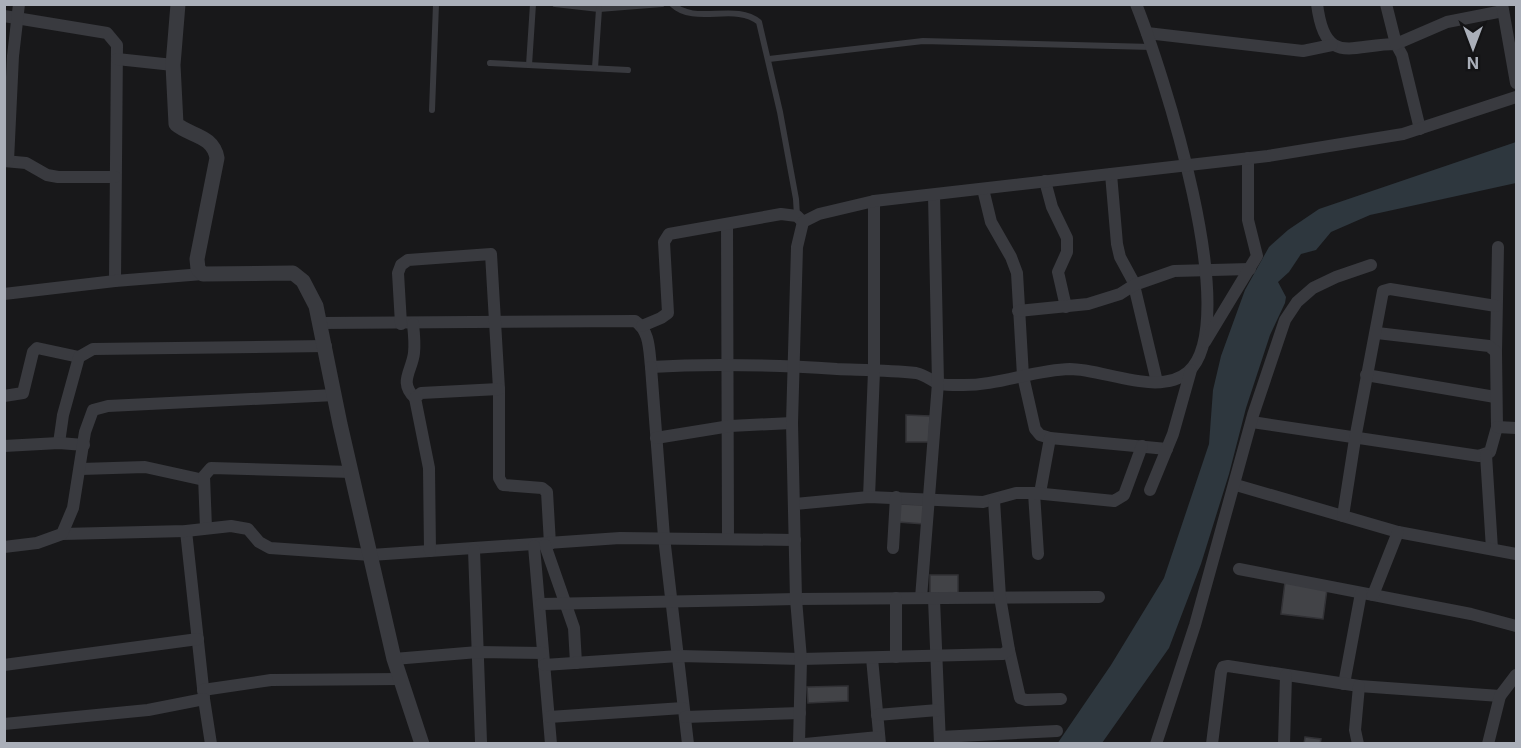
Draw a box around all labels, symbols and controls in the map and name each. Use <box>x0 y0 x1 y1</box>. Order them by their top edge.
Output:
north arrow <box>1443 18 1503 78</box>
text: N <box>1467 53 1479 73</box>

